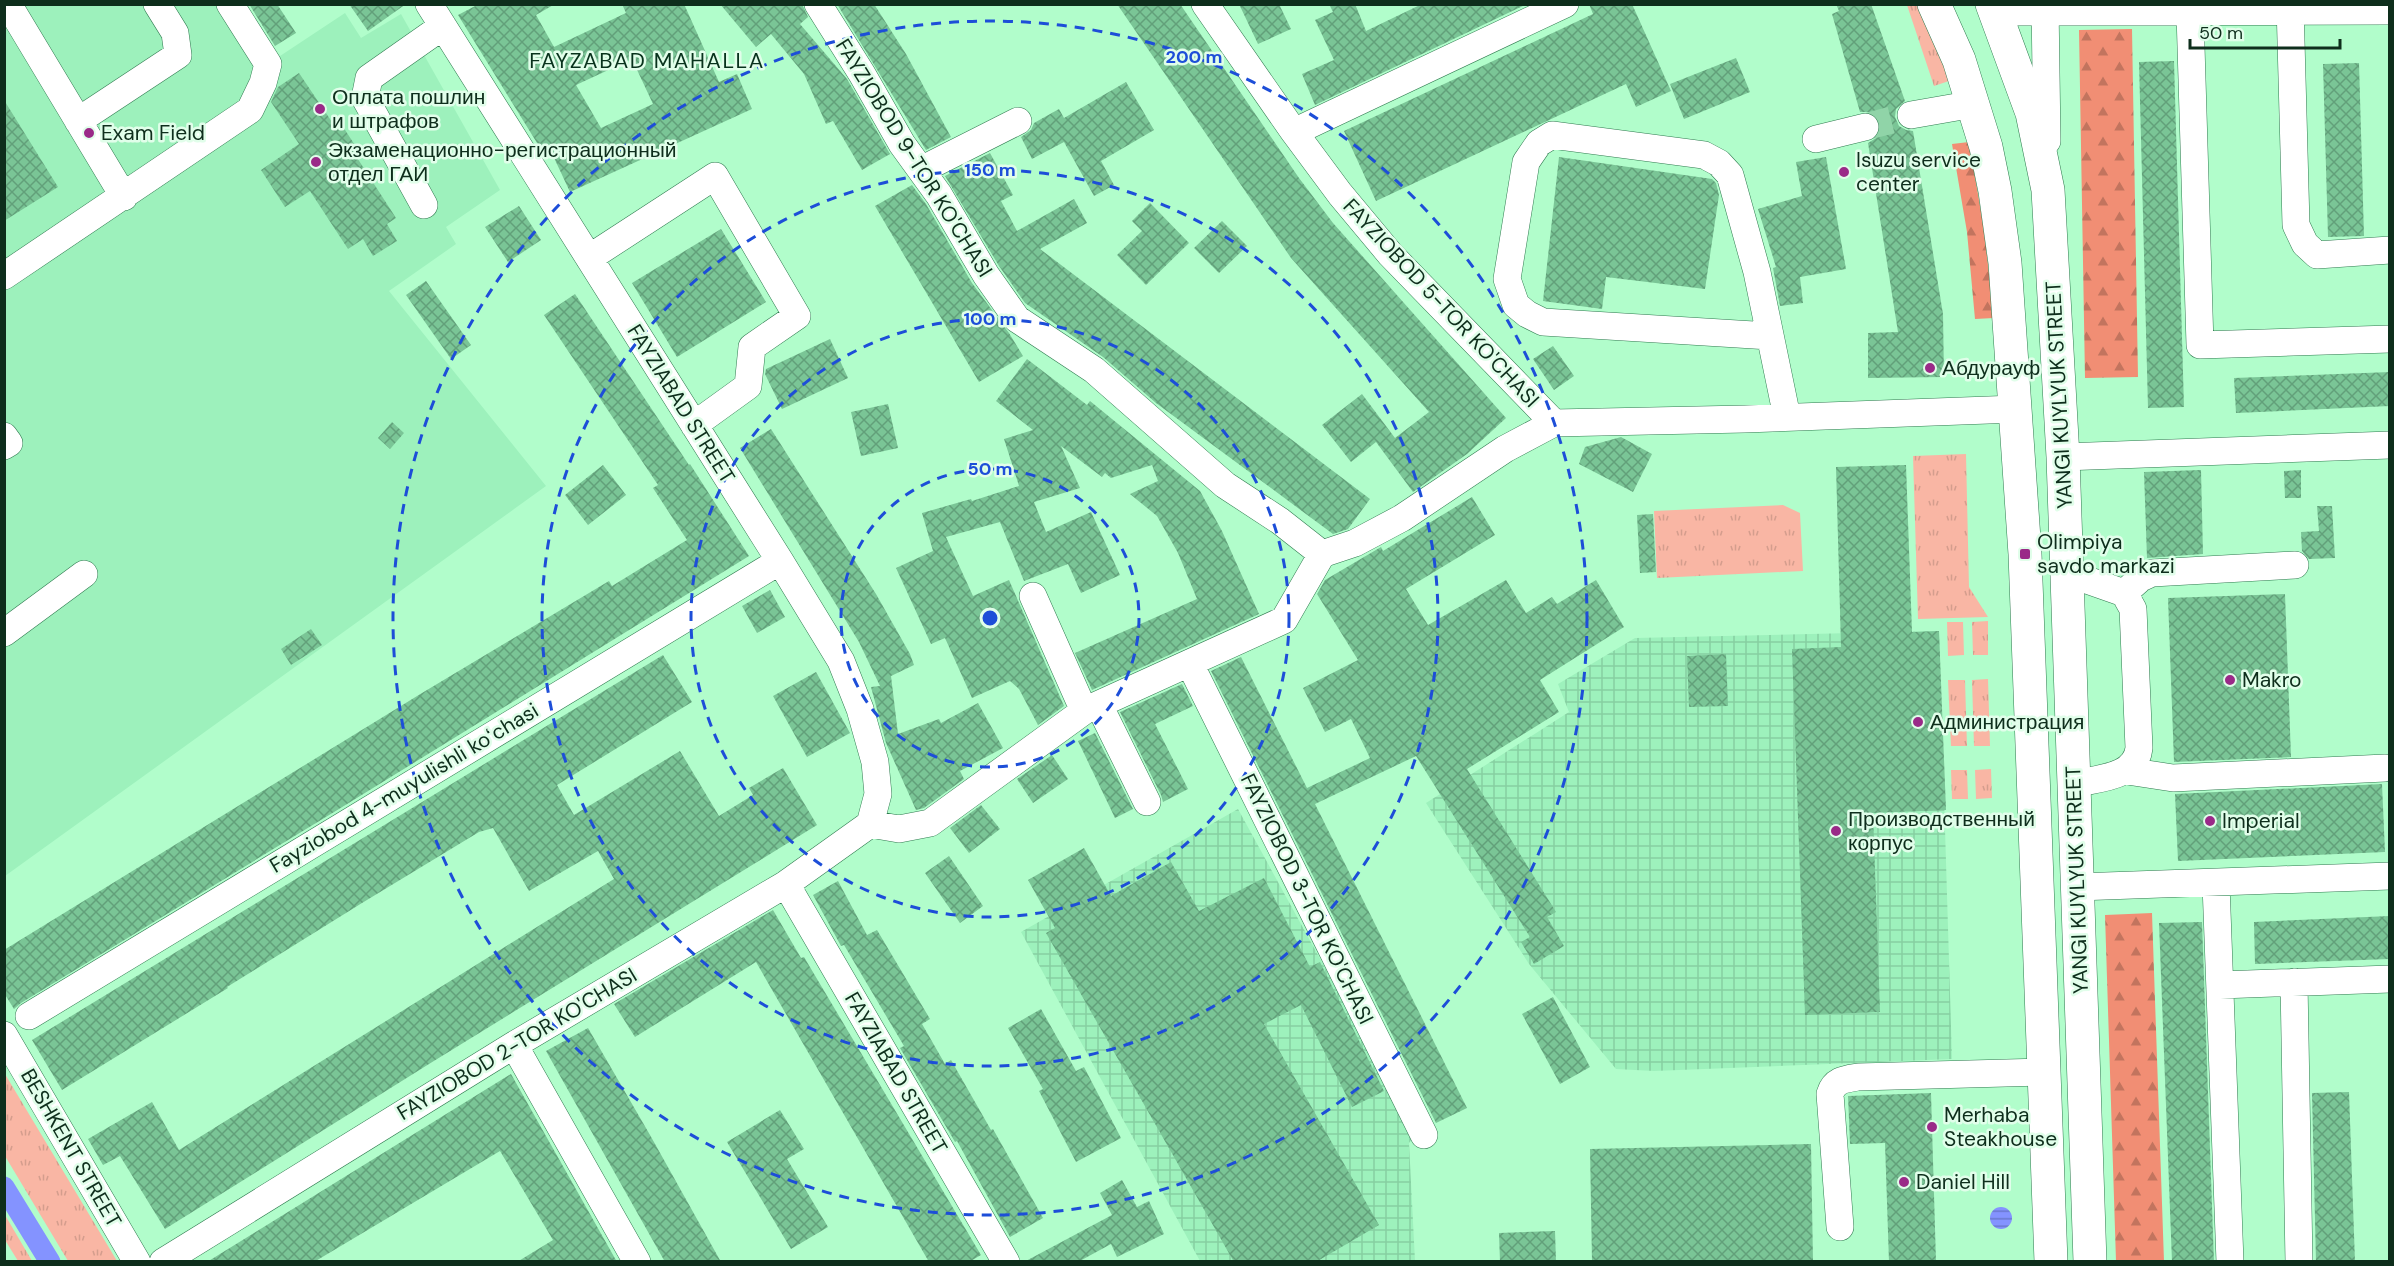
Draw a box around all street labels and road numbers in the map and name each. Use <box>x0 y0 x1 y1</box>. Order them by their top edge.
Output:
street label: FAYZIOBOD 9-TOR KO'CHASI <box>829 34 999 282</box>
street label: FAYZIOBOD 5-TOR KO'CHASI <box>1337 193 1545 413</box>
street label: YANGI KUYLYUK STREET <box>2039 280 2079 510</box>
street label: FAYZIABAD STREET <box>621 319 741 489</box>
street label: Fayziobod 4-muyulishli koʻchasi <box>264 696 544 880</box>
street label: YANGI KUYLYUK STREET <box>2059 765 2095 994</box>
street label: FAYZIOBOD 3-TOR KO'CHASI <box>1234 769 1380 1029</box>
street label: FAYZIOBOD 2-TOR KO'CHASI <box>392 961 642 1127</box>
street label: FAYZIABAD STREET <box>838 987 954 1159</box>
street label: BESHKENT STREET <box>14 1064 128 1233</box>

